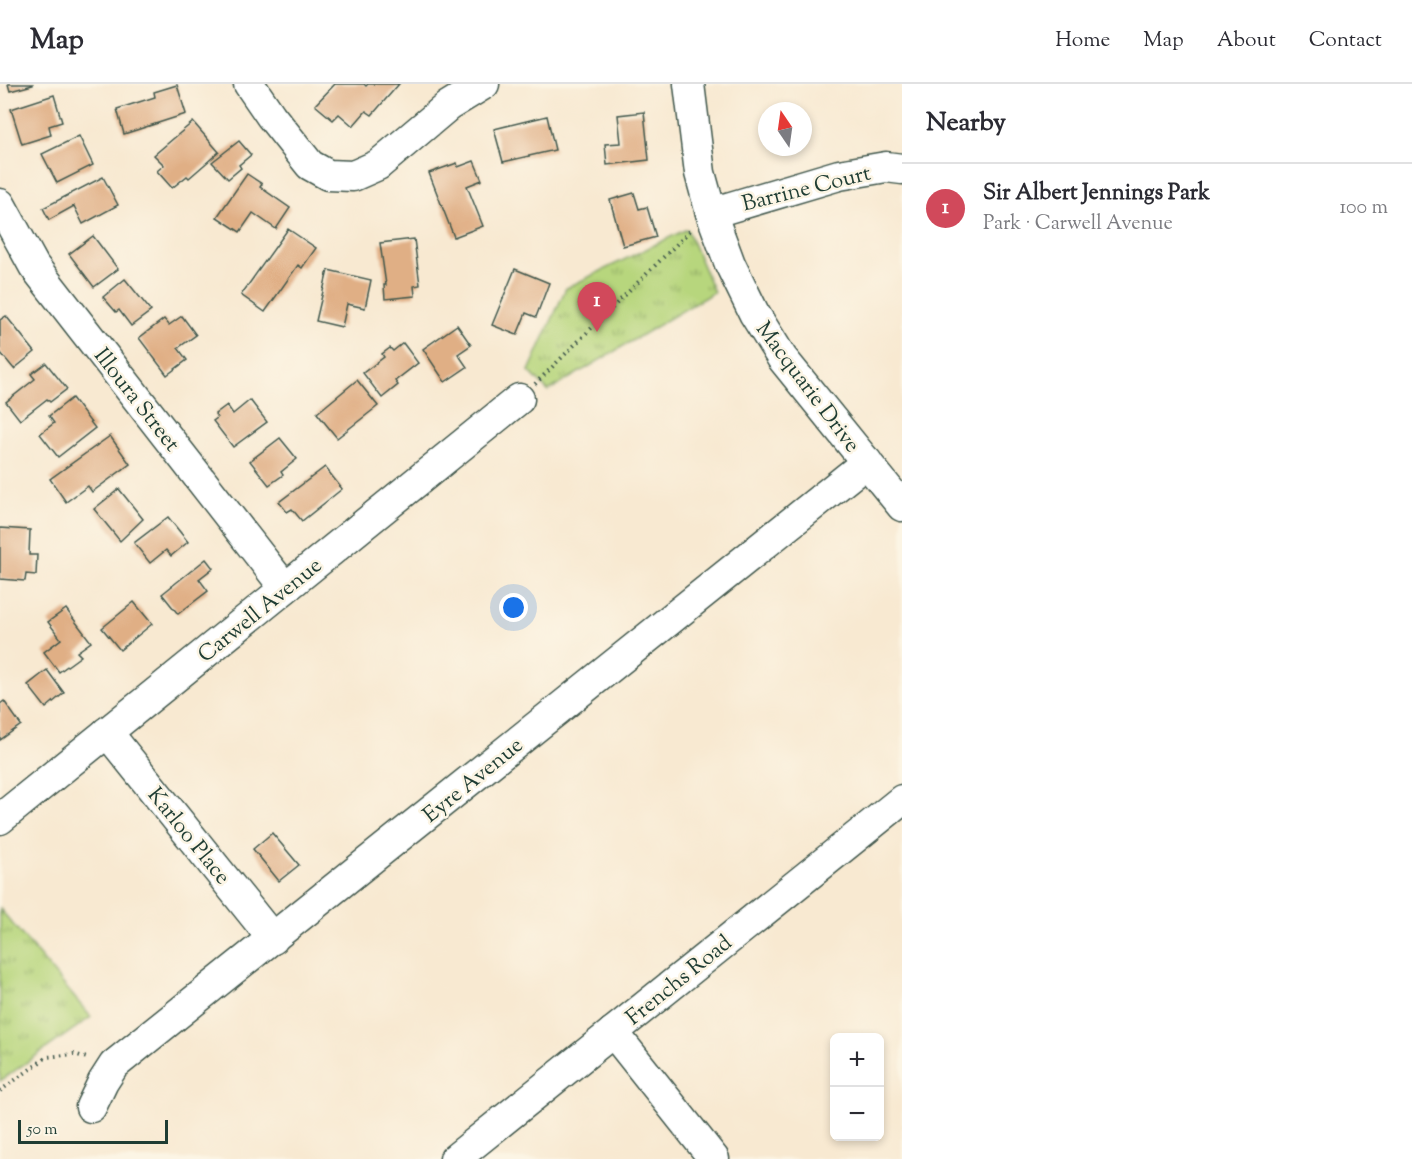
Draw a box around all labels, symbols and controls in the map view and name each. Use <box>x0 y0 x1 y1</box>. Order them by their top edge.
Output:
text: Map <box>30 21 84 61</box>
text: Home <box>1055 26 1110 56</box>
text: Map <box>1143 26 1184 56</box>
text: About <box>1217 26 1276 56</box>
text: Contact <box>1309 26 1382 56</box>
north arrow <box>758 102 812 156</box>
text: Nearby <box>926 105 1006 142</box>
street label: Barrine Court <box>739 158 875 221</box>
text: Sir Albert Jennings Park <box>983 178 1210 210</box>
text: 1 <box>942 194 949 223</box>
text: 100 m <box>1339 194 1388 223</box>
text: Park · Carwell Avenue <box>983 210 1173 239</box>
pin: 1 <box>578 282 616 332</box>
street label: Macquarie Drive <box>747 316 867 460</box>
street label: Illoura Street <box>85 342 187 460</box>
street label: Carwell Avenue <box>192 551 330 672</box>
your location <box>499 593 528 622</box>
street label: Eyre Avenue <box>417 731 531 832</box>
street label: Karloo Place <box>138 781 237 892</box>
street label: Frenchs Road <box>620 928 740 1034</box>
map controls <box>830 1033 884 1141</box>
button: + <box>830 1033 884 1087</box>
button: − <box>830 1087 884 1141</box>
scale bar <box>18 1117 168 1144</box>
text: 50 m <box>27 1119 58 1142</box>

